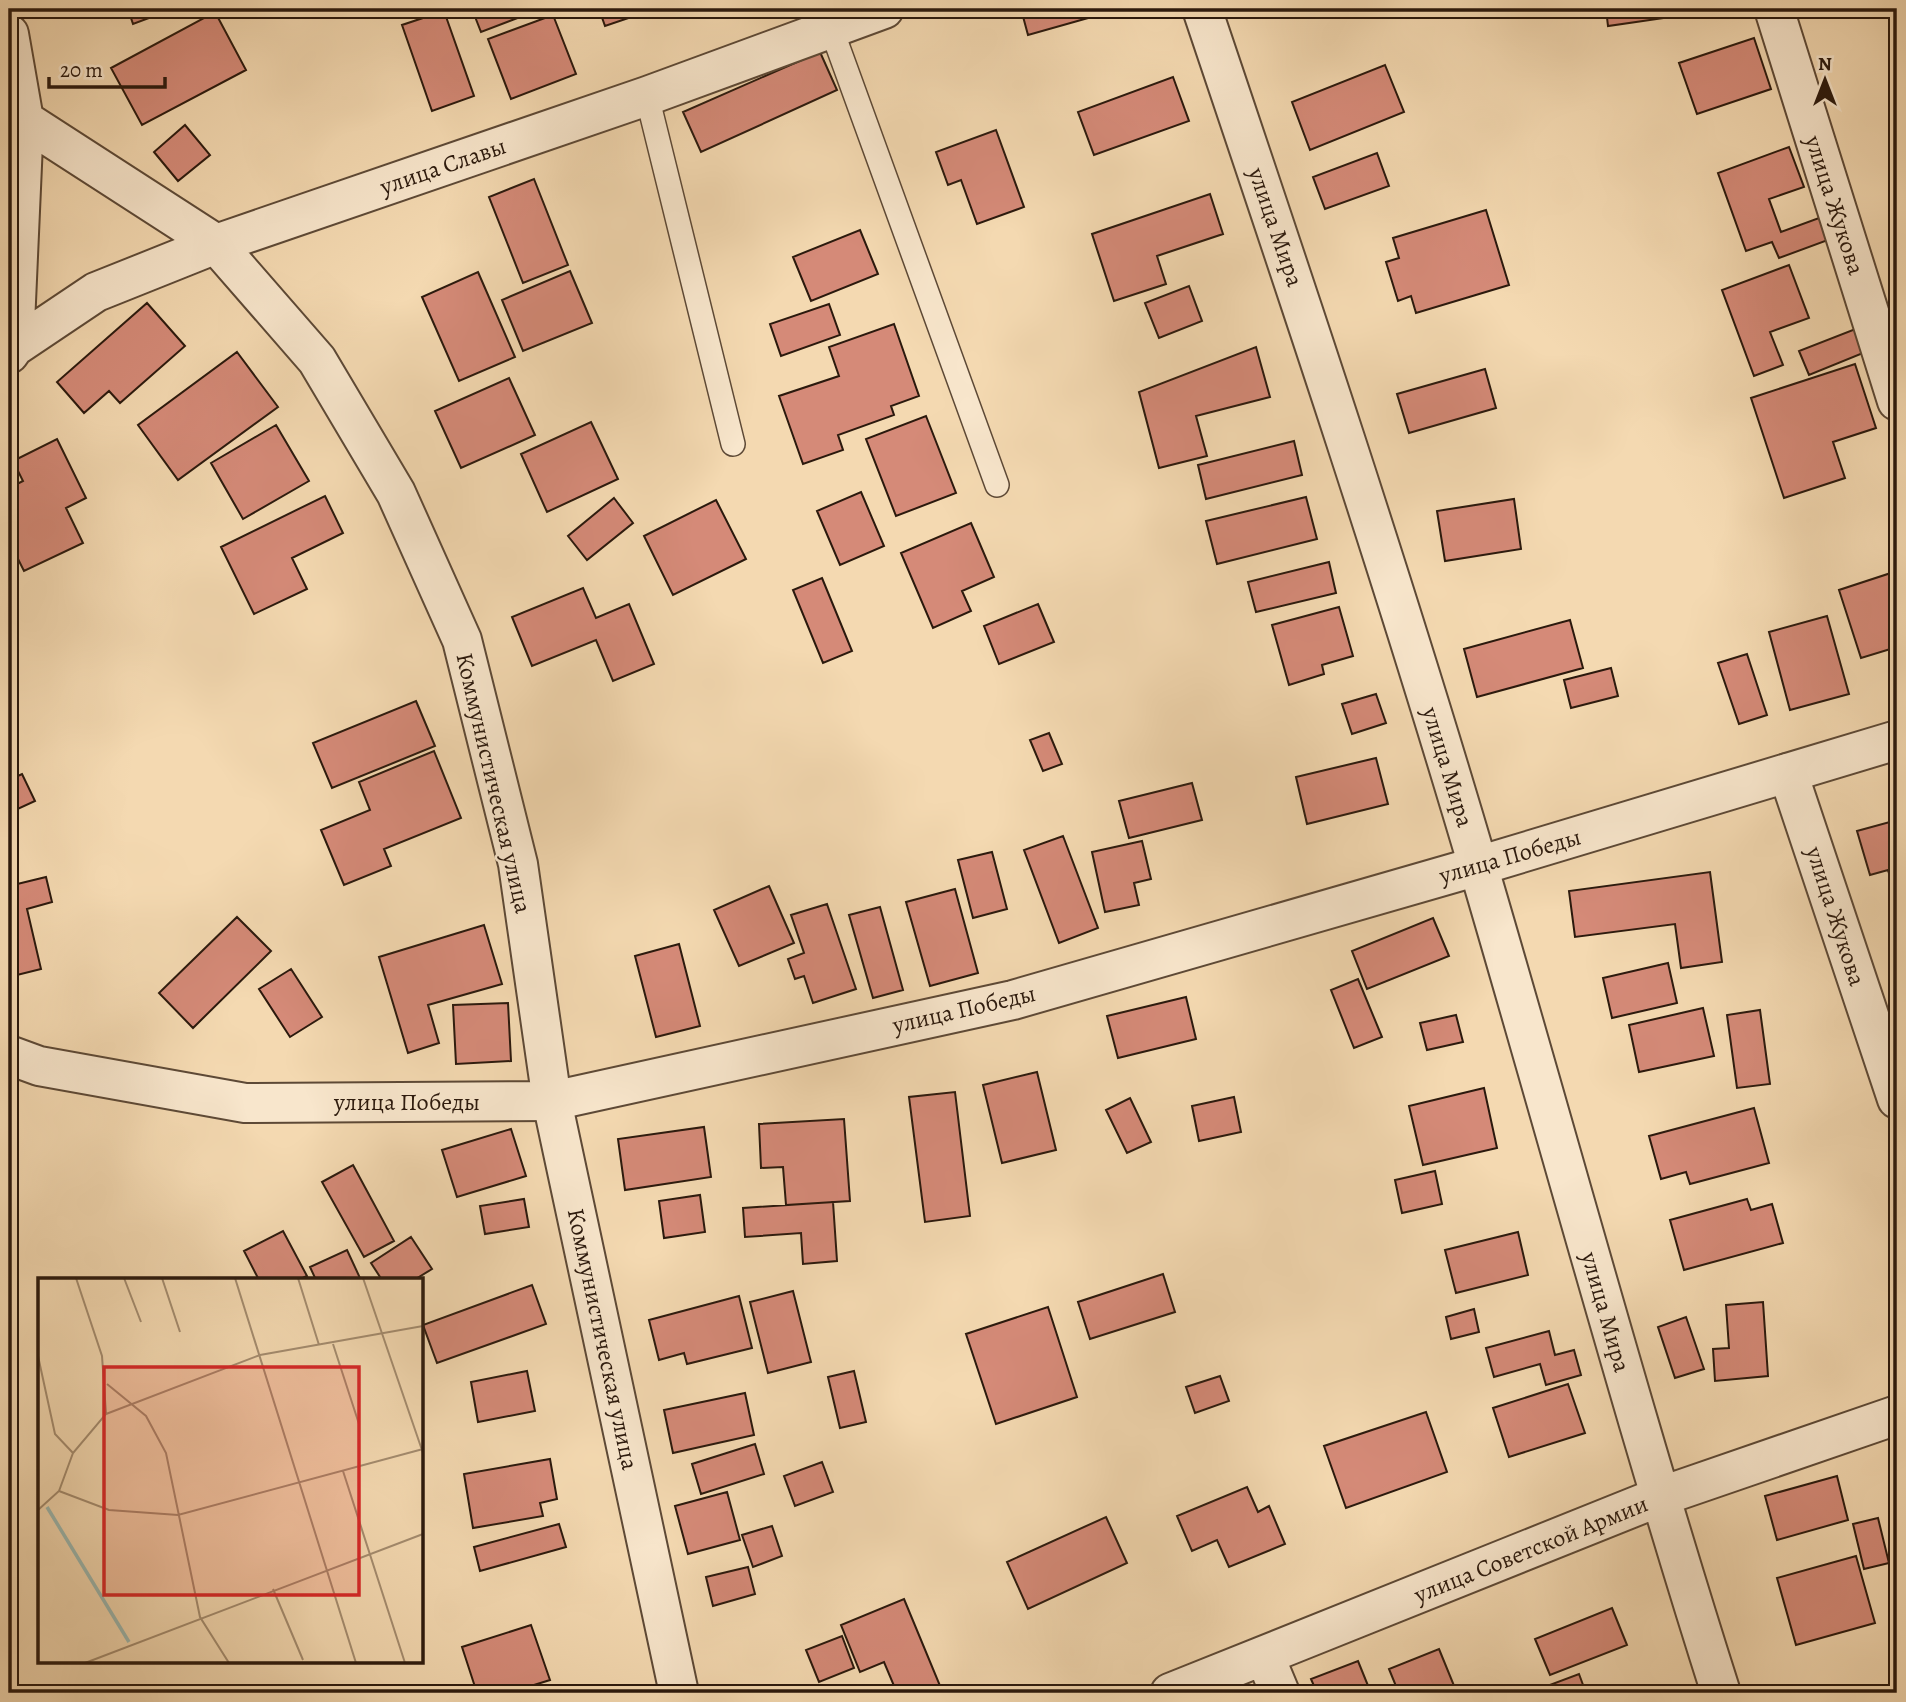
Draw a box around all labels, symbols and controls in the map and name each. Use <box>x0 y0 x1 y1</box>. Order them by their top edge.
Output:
scale bar <box>49 46 164 90</box>
north arrow <box>1790 46 1860 116</box>
text: N <box>1818 51 1832 77</box>
text: 20 m <box>60 56 103 84</box>
street label: улица Славы <box>375 129 510 203</box>
street label: улица Жукова <box>1797 130 1873 279</box>
street label: улица Мира <box>1240 162 1311 291</box>
street label: Коммунистическая улица <box>448 650 540 916</box>
street label: улица Мира <box>1414 702 1481 831</box>
street label: улица Победы <box>1434 820 1585 892</box>
street label: улица Жукова <box>1798 841 1874 990</box>
street label: улица Победы <box>888 977 1039 1041</box>
street label: улица Победы <box>333 1086 480 1118</box>
street label: Коммунистическая улица <box>560 1205 646 1473</box>
street label: улица Мира <box>1573 1247 1638 1376</box>
inset map <box>38 1278 424 1664</box>
street label: улица Советской Армии <box>1408 1487 1653 1611</box>

